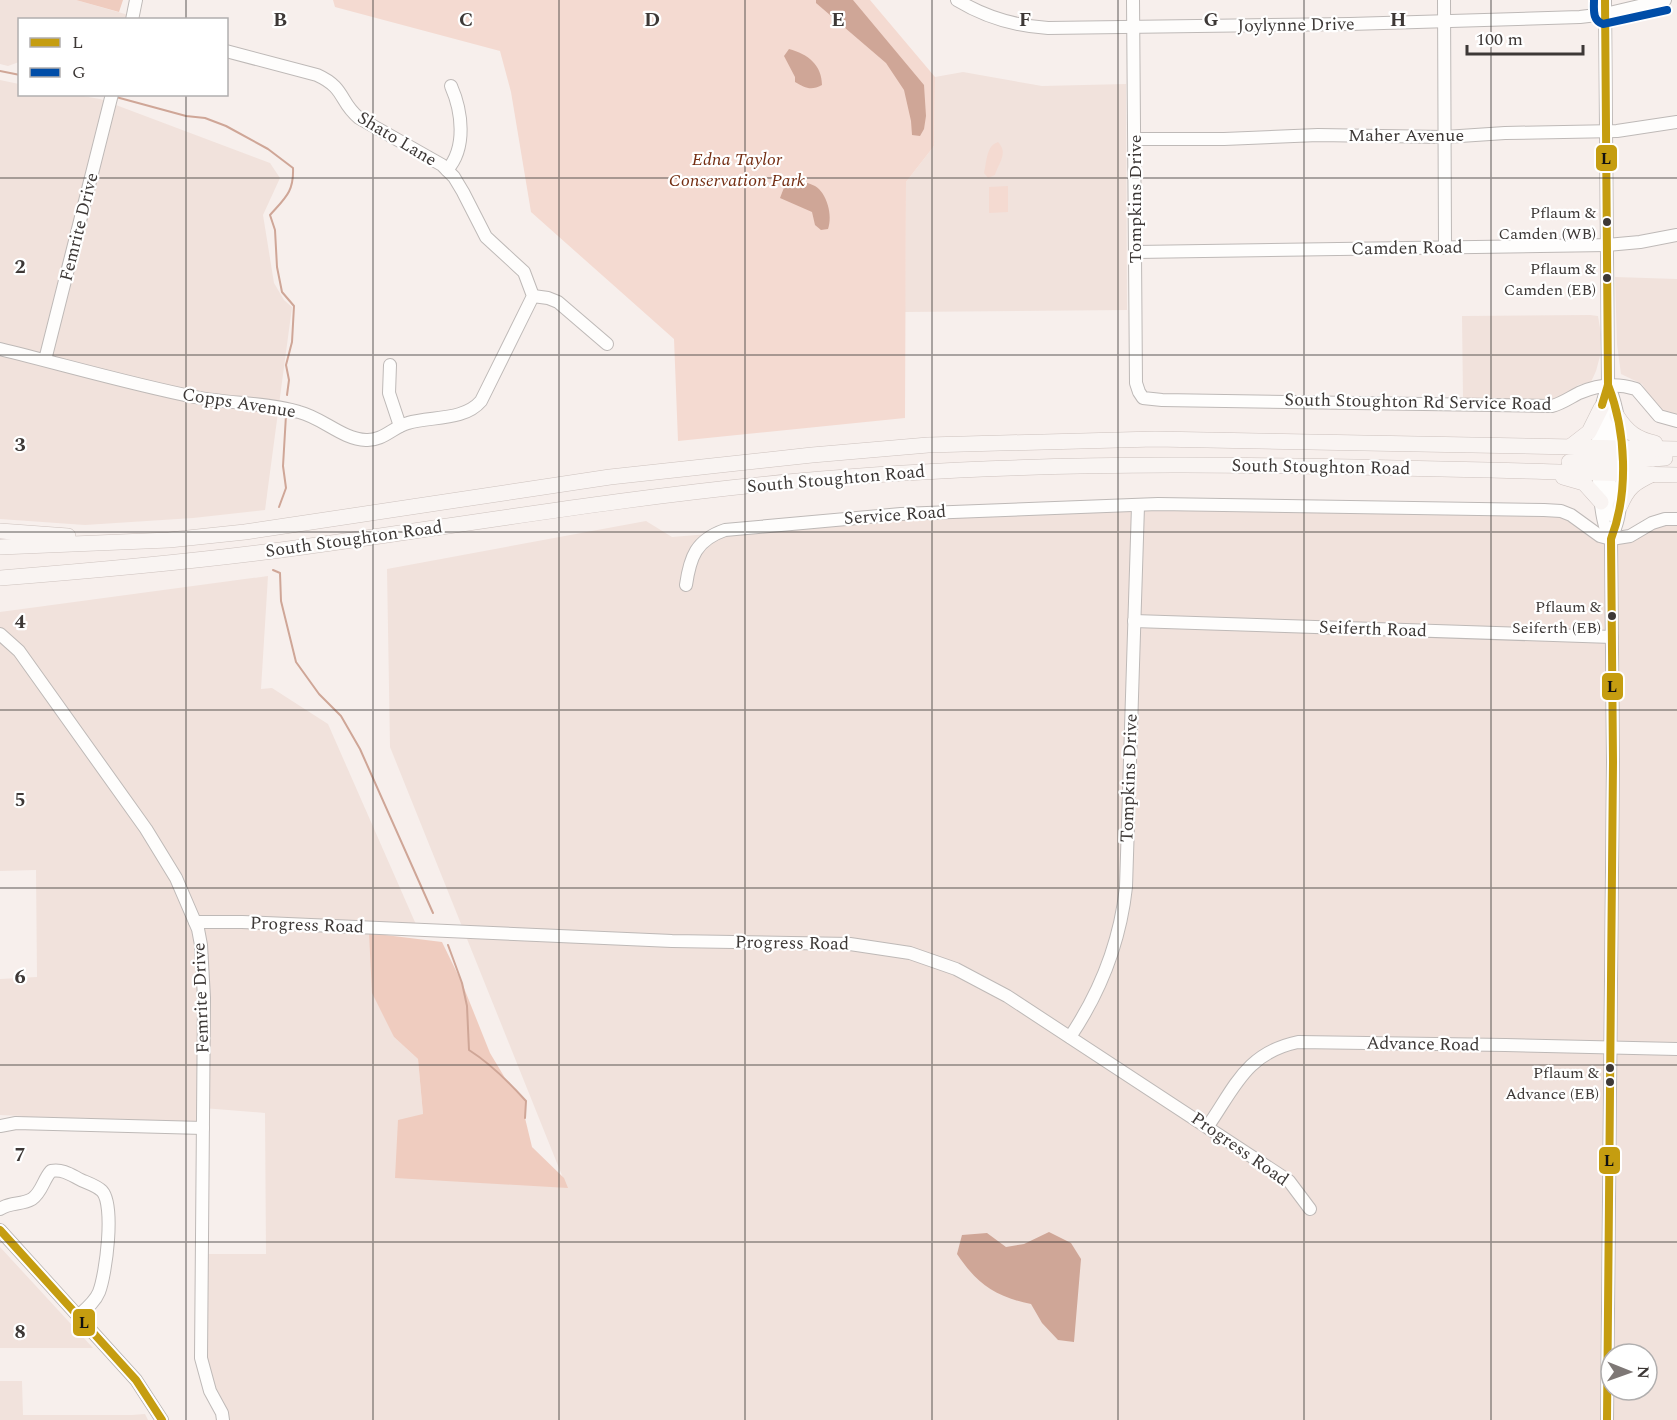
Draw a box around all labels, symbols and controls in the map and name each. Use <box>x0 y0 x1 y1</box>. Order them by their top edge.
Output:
text: B <box>273 5 287 35</box>
text: C <box>459 5 473 35</box>
text: D <box>644 5 660 35</box>
text: E <box>831 5 845 35</box>
text: F <box>1019 5 1031 35</box>
text: G <box>1203 5 1219 35</box>
text: H <box>1390 5 1406 35</box>
street label: Joylynne Drive <box>1237 10 1355 40</box>
legend <box>18 18 228 96</box>
scale bar <box>1467 18 1582 56</box>
text: 100 m <box>1476 26 1523 53</box>
text: L <box>72 29 83 56</box>
text: G <box>72 59 86 86</box>
street label: Shato Lane <box>352 105 442 173</box>
street label: Maher Avenue <box>1348 122 1464 149</box>
street label: Tompkins Drive <box>1122 135 1149 263</box>
line badge: L <box>1595 144 1618 172</box>
park label: Edna Taylor Conservation Park <box>669 146 806 194</box>
text: L <box>1601 147 1611 171</box>
street label: Femrite Drive <box>52 170 106 284</box>
place label: Pflaum & Camden (WB) <box>1499 201 1597 246</box>
marker: Pflaum & Camden (WB) <box>1601 216 1613 228</box>
street label: Camden Road <box>1351 234 1463 262</box>
text: 2 <box>14 252 26 282</box>
place label: Pflaum & Camden (EB) <box>1504 257 1597 302</box>
marker: Pflaum & Camden (EB) <box>1601 272 1613 284</box>
street label: Copps Avenue <box>180 381 298 425</box>
street label: South Stoughton Rd Service Road <box>1284 386 1552 418</box>
text: 3 <box>14 430 26 460</box>
street label: South Stoughton Road <box>1231 452 1411 482</box>
street label: South Stoughton Road <box>746 458 926 500</box>
street label: Service Road <box>843 498 947 532</box>
street label: South Stoughton Road <box>264 513 444 565</box>
place label: Pflaum & Seiferth (EB) <box>1512 595 1602 640</box>
text: 4 <box>14 607 26 637</box>
marker: Pflaum & Seiferth (EB) <box>1606 610 1618 622</box>
street label: Seiferth Road <box>1318 614 1428 644</box>
line badge: L <box>1601 672 1624 701</box>
text: L <box>1607 675 1617 699</box>
street label: Tompkins Drive <box>1113 713 1145 843</box>
text: 5 <box>14 785 26 815</box>
street label: Progress Road <box>250 910 364 940</box>
street label: Progress Road <box>735 929 849 957</box>
street label: Femrite Drive <box>186 942 216 1054</box>
text: 6 <box>14 962 26 992</box>
street label: Advance Road <box>1366 1030 1480 1058</box>
place label: Pflaum & Advance (EB) <box>1505 1061 1600 1106</box>
unlabelled marker <box>1604 1062 1616 1074</box>
marker: Pflaum & Advance (EB) <box>1604 1076 1616 1088</box>
street label: Progress Road <box>1186 1105 1294 1193</box>
text: 7 <box>14 1140 26 1170</box>
line badge: L <box>1598 1146 1621 1175</box>
text: L <box>1604 1149 1614 1173</box>
line badge: L <box>72 1308 96 1337</box>
text: L <box>79 1311 89 1335</box>
text: 8 <box>14 1317 26 1347</box>
north arrow <box>1599 1342 1659 1402</box>
text: N <box>1631 1366 1655 1379</box>

